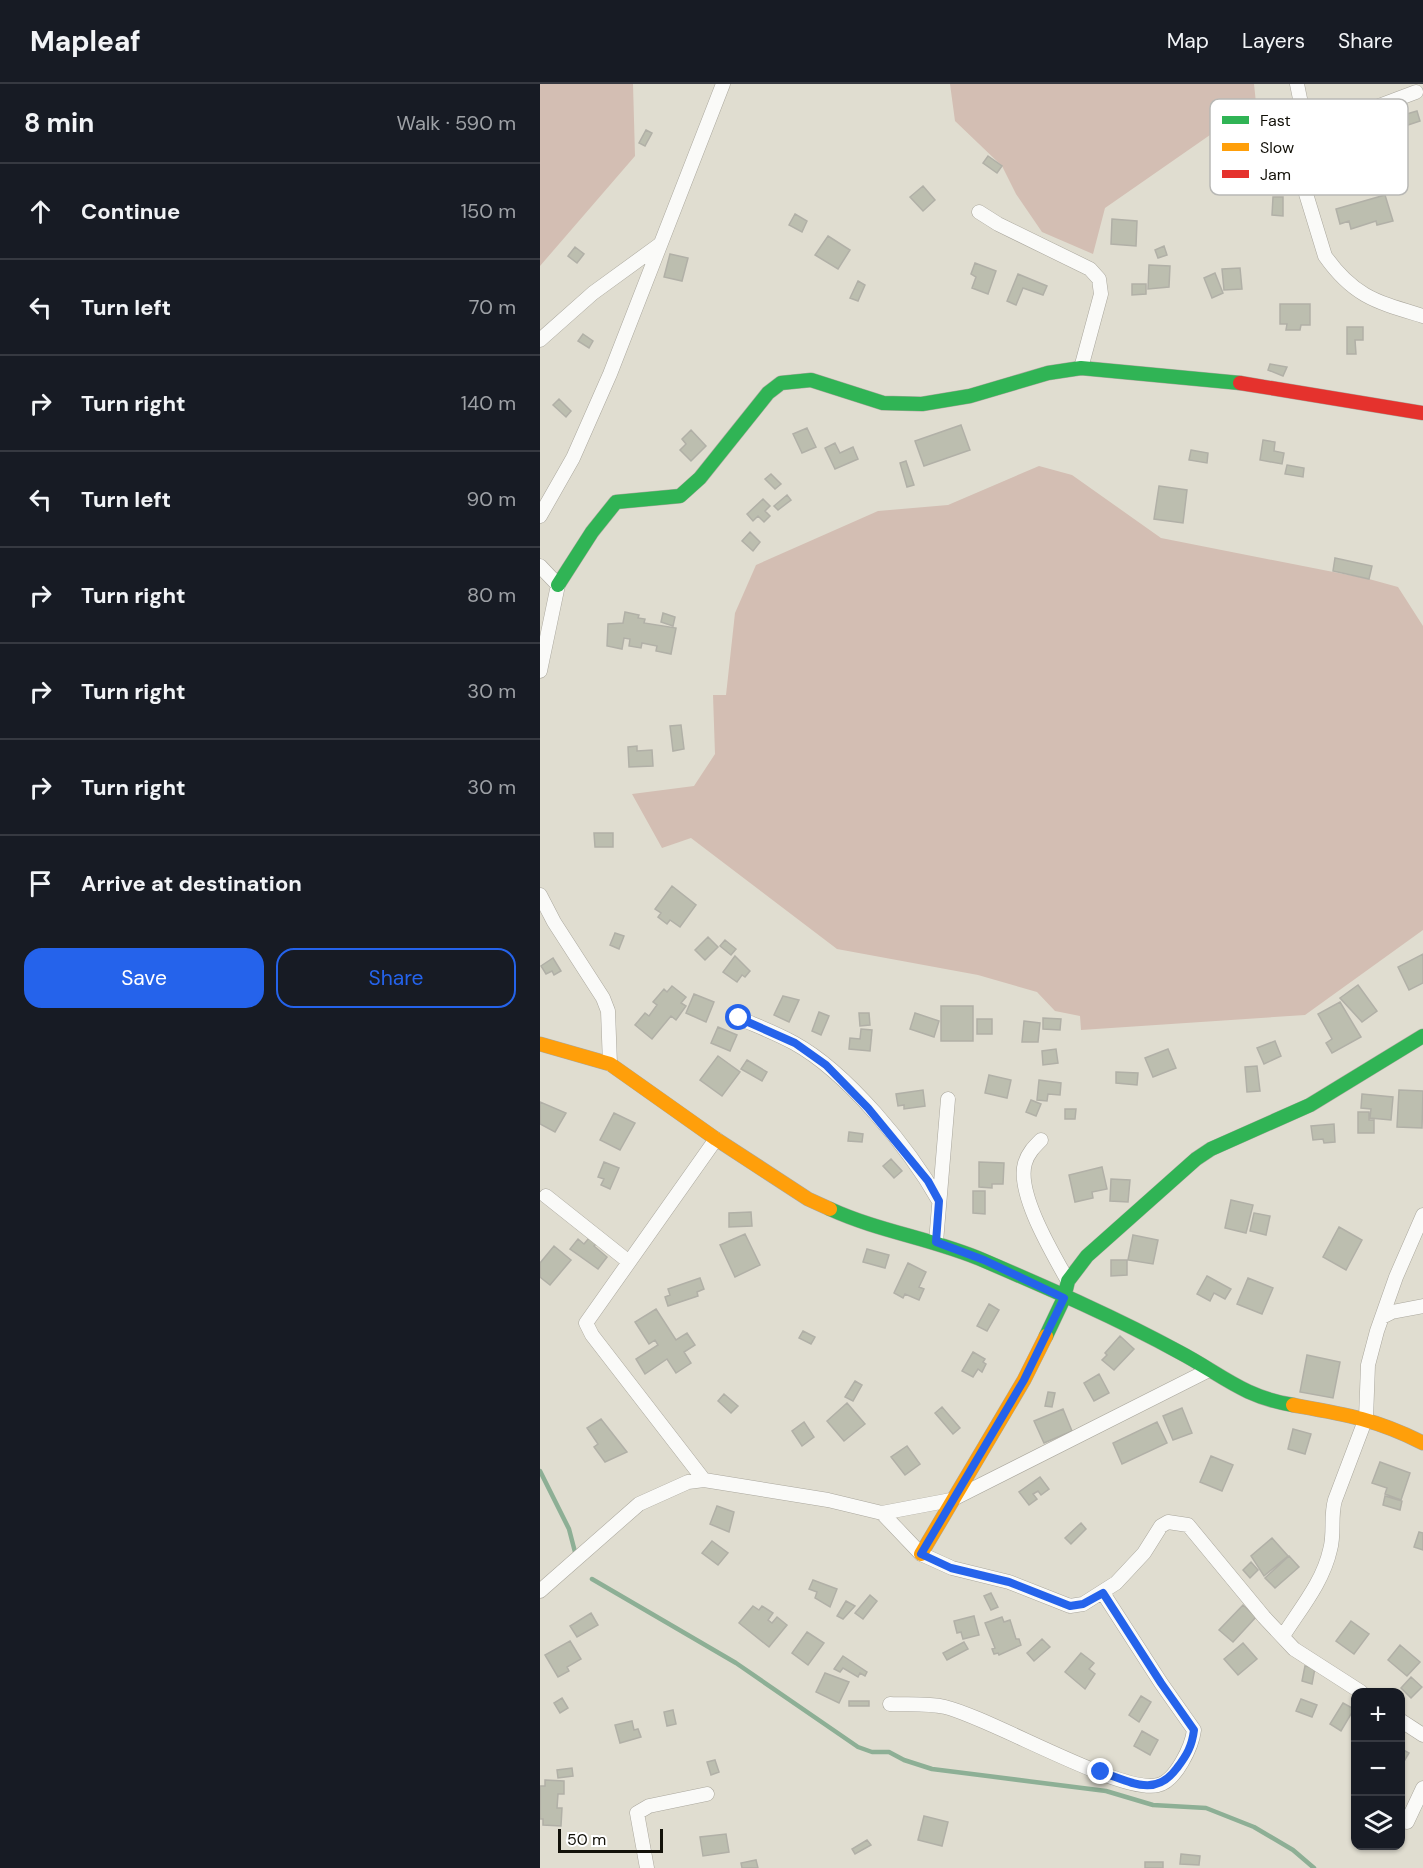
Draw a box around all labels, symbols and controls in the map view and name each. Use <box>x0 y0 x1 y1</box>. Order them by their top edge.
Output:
text: Mapleaf <box>30 23 141 60</box>
text: Map <box>1167 27 1209 55</box>
text: Layers <box>1242 27 1305 55</box>
text: Share <box>1338 27 1393 55</box>
legend <box>1210 99 1408 195</box>
text: 8 min <box>24 106 94 140</box>
text: Walk · 590 m <box>397 110 516 136</box>
text: Fast <box>1260 110 1291 131</box>
text: Slow <box>1260 137 1294 158</box>
text: Jam <box>1260 164 1291 185</box>
icon: ahead <box>24 195 57 228</box>
text: Continue <box>81 197 180 226</box>
text: 150 m <box>461 198 516 224</box>
icon: left <box>24 291 57 324</box>
text: Turn left <box>81 293 171 322</box>
text: 70 m <box>469 294 516 320</box>
icon: right <box>24 387 57 420</box>
text: Turn right <box>81 389 186 418</box>
text: 140 m <box>461 390 516 416</box>
icon: left <box>24 483 57 516</box>
text: Turn left <box>81 485 171 514</box>
text: 90 m <box>467 486 516 512</box>
icon: right <box>24 579 57 612</box>
text: Turn right <box>81 581 186 610</box>
text: 80 m <box>467 582 516 608</box>
icon: right <box>24 675 57 708</box>
text: Turn right <box>81 677 186 706</box>
text: 30 m <box>467 678 516 704</box>
icon: right <box>24 771 57 804</box>
text: Turn right <box>81 773 186 802</box>
text: 30 m <box>467 774 516 800</box>
icon: arrive <box>24 867 57 900</box>
text: Arrive at destination <box>81 869 302 898</box>
button: Save <box>24 948 264 1008</box>
button: Share <box>276 948 516 1008</box>
route start <box>725 1004 751 1030</box>
map controls <box>1351 1688 1405 1850</box>
button: + <box>1351 1688 1405 1742</box>
button: − <box>1351 1742 1405 1796</box>
route end <box>1087 1758 1113 1784</box>
button: layers <box>1351 1796 1405 1850</box>
scale bar <box>558 1826 663 1854</box>
text: 50 m <box>567 1829 606 1850</box>

